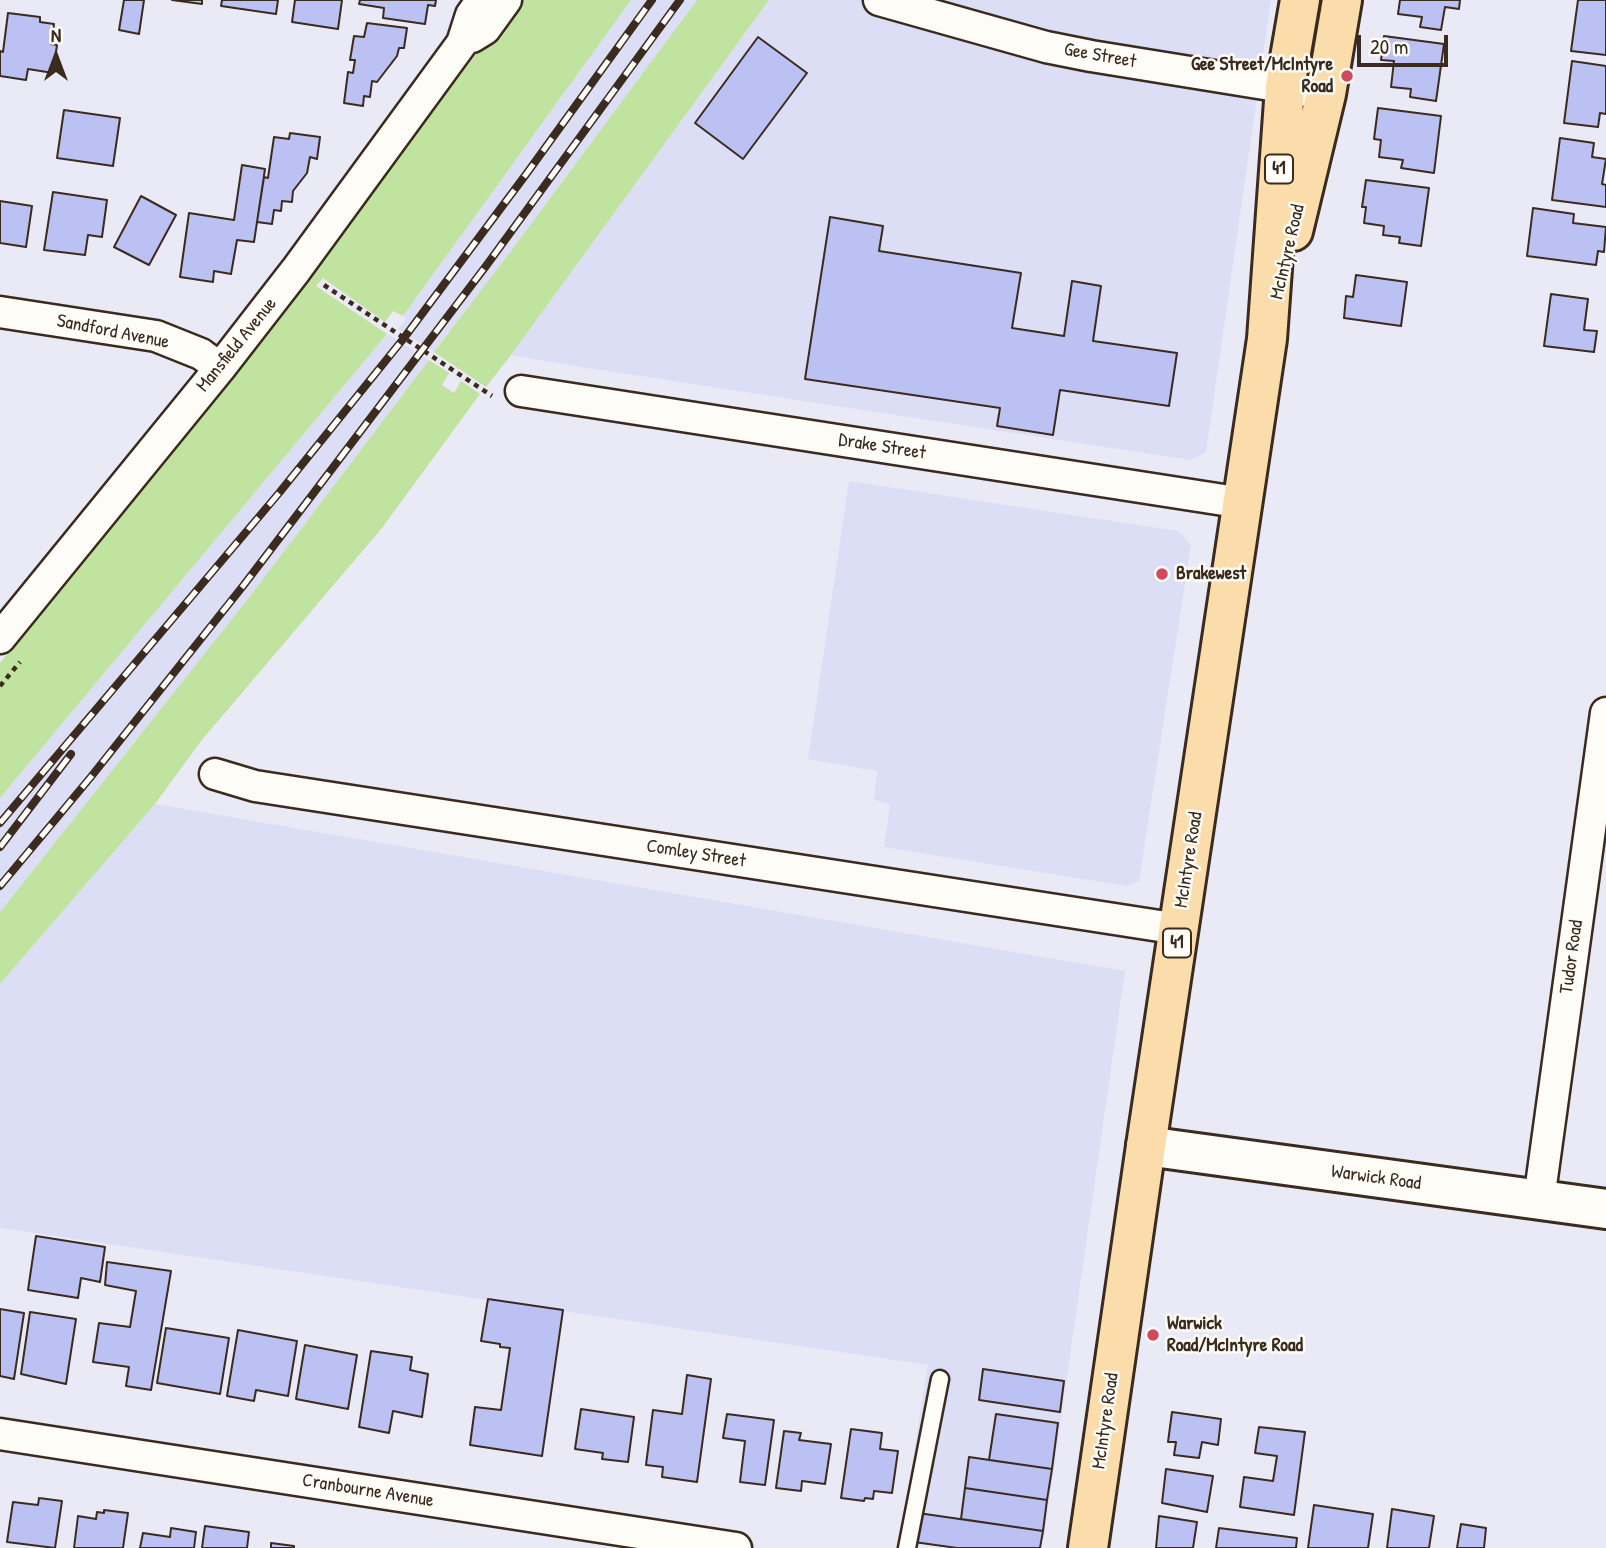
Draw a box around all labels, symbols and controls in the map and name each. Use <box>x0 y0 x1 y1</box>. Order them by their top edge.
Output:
north arrow <box>21 21 91 91</box>
scale bar <box>1361 21 1452 65</box>
text: N <box>51 22 61 48</box>
text: 20 m <box>1370 32 1408 61</box>
street label: Gee Street <box>1062 38 1138 74</box>
place label: Gee Street/McIntyre Road <box>1191 54 1333 98</box>
marker: Gee Street/McIntyre Road <box>1339 68 1355 84</box>
road number: 41 <box>1265 154 1293 184</box>
street label: McIntyre Road <box>1266 202 1310 302</box>
street label: Mansfield Avenue <box>192 293 282 397</box>
street label: Sandford Avenue <box>55 310 171 354</box>
street label: Drake Street <box>837 429 927 465</box>
place label: Brakewest <box>1176 563 1246 585</box>
marker: Brakewest <box>1154 566 1170 582</box>
street label: McIntyre Road <box>1170 810 1208 910</box>
street label: Comley Street <box>645 835 747 873</box>
street label: Tudor Road <box>1556 919 1588 995</box>
road number: 41 <box>1163 928 1191 958</box>
street label: Warwick Road <box>1330 1160 1422 1196</box>
place label: Warwick Road/McIntyre Road <box>1167 1313 1303 1357</box>
marker: Warwick Road/McIntyre Road <box>1145 1327 1161 1343</box>
street label: McIntyre Road <box>1088 1372 1124 1470</box>
street label: Cranbourne Avenue <box>301 1469 435 1513</box>

